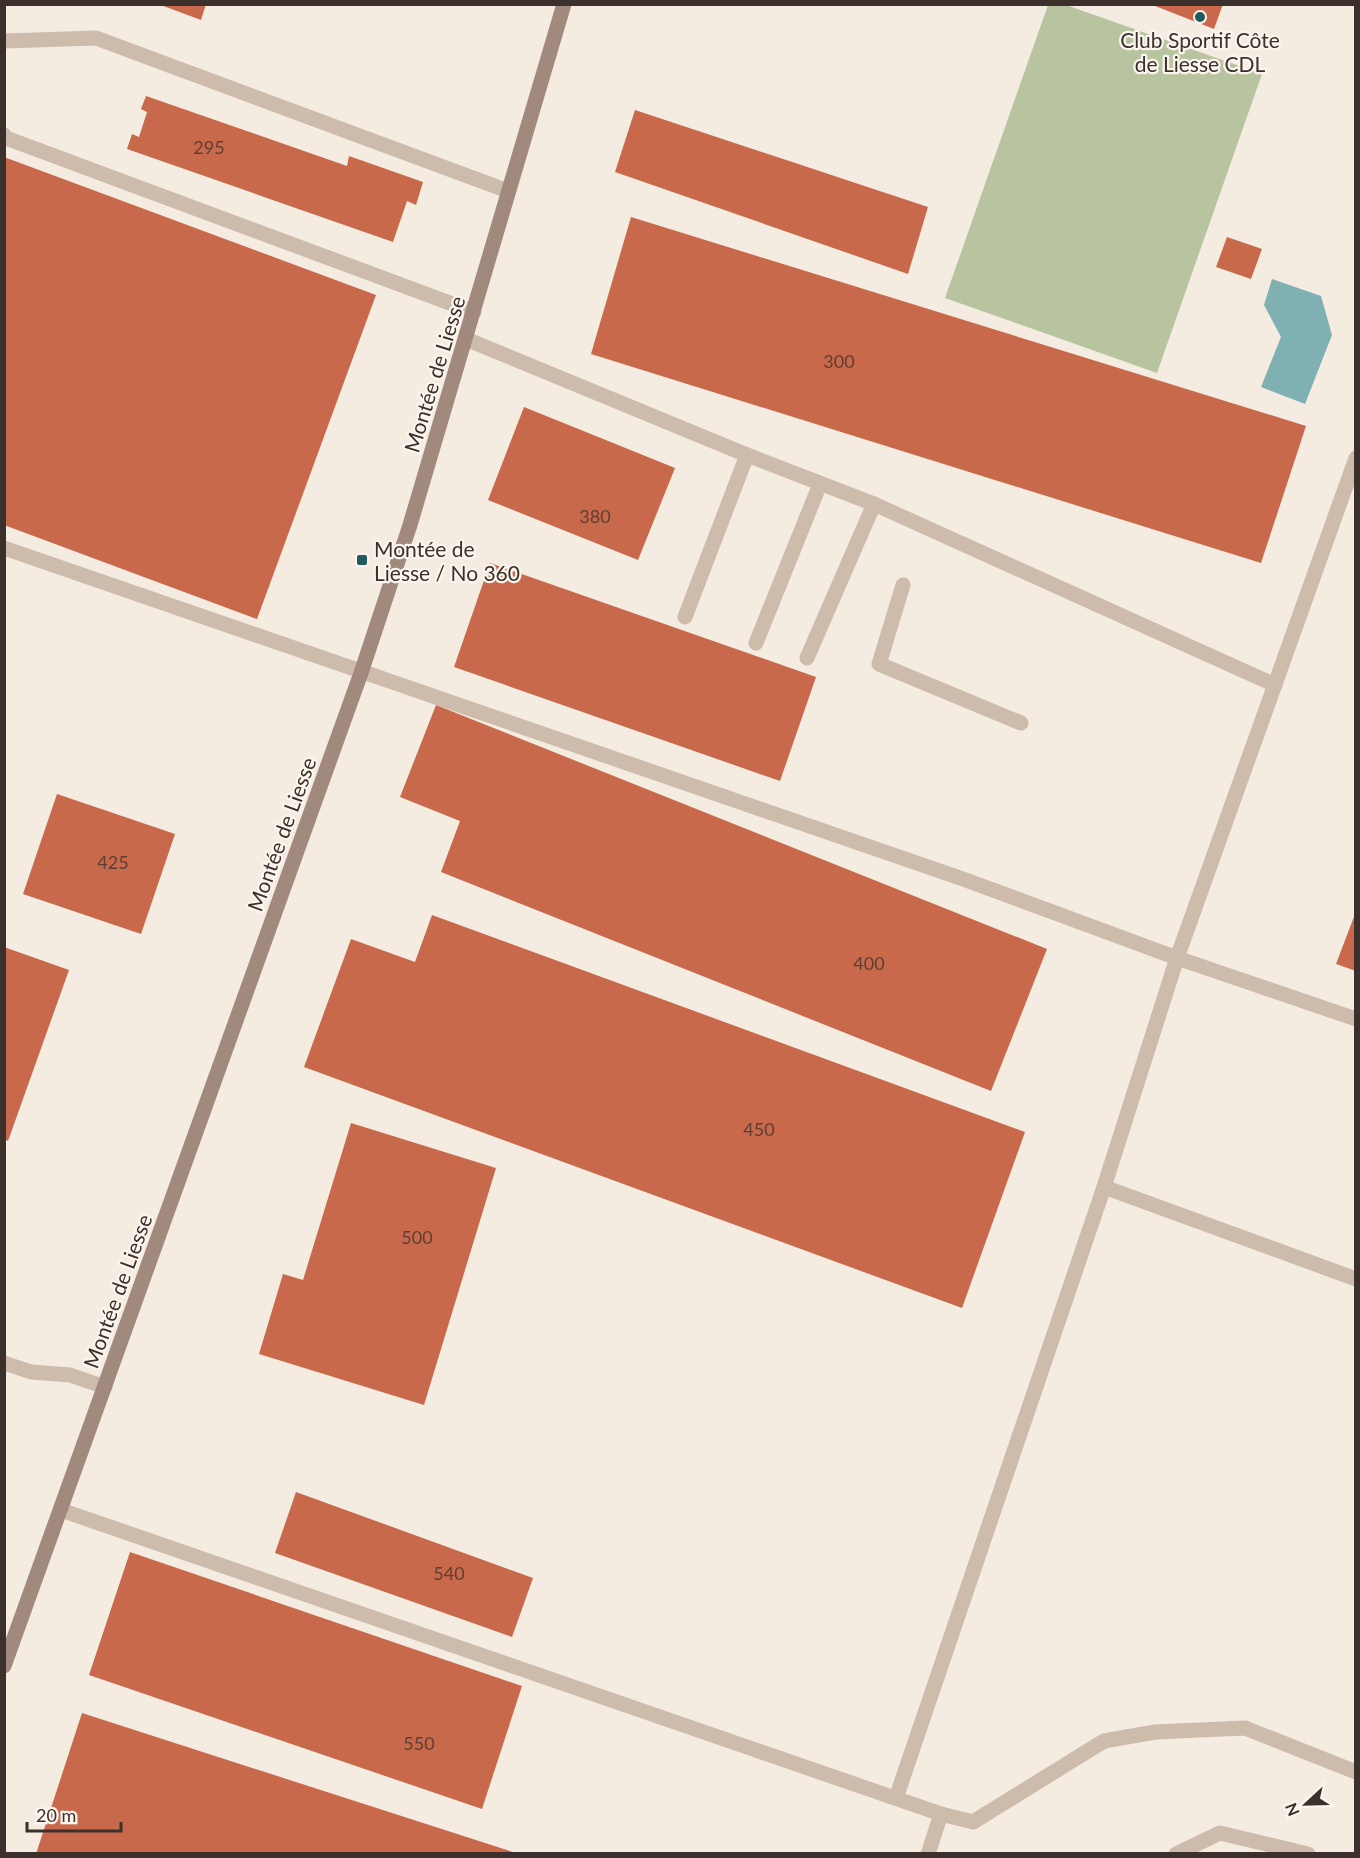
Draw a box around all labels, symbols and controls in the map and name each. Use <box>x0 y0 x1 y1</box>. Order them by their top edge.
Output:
marker: Club Sportif Côte de Liesse CDL <box>1193 10 1207 24</box>
place label: Club Sportif Côte de Liesse CDL <box>1120 27 1280 76</box>
house number: 295 <box>193 136 225 158</box>
street label: Montée de Liesse <box>398 293 470 455</box>
house number: 300 <box>823 350 855 372</box>
house number: 380 <box>579 505 611 527</box>
place label: Montée de Liesse / No 360 <box>374 536 520 585</box>
marker: Montée de Liesse / No 360 <box>355 553 369 567</box>
street label: Montée de Liesse <box>242 754 320 914</box>
house number: 425 <box>97 851 129 873</box>
house number: 400 <box>853 952 885 974</box>
house number: 450 <box>743 1118 775 1140</box>
street label: Montée de Liesse <box>78 1211 156 1371</box>
house number: 500 <box>401 1226 433 1248</box>
house number: 540 <box>433 1562 465 1584</box>
house number: 550 <box>403 1732 435 1754</box>
north arrow <box>1276 1774 1336 1834</box>
scale bar <box>27 1795 122 1833</box>
text: N <box>1281 1801 1303 1819</box>
text: 20 m <box>36 1804 76 1826</box>

